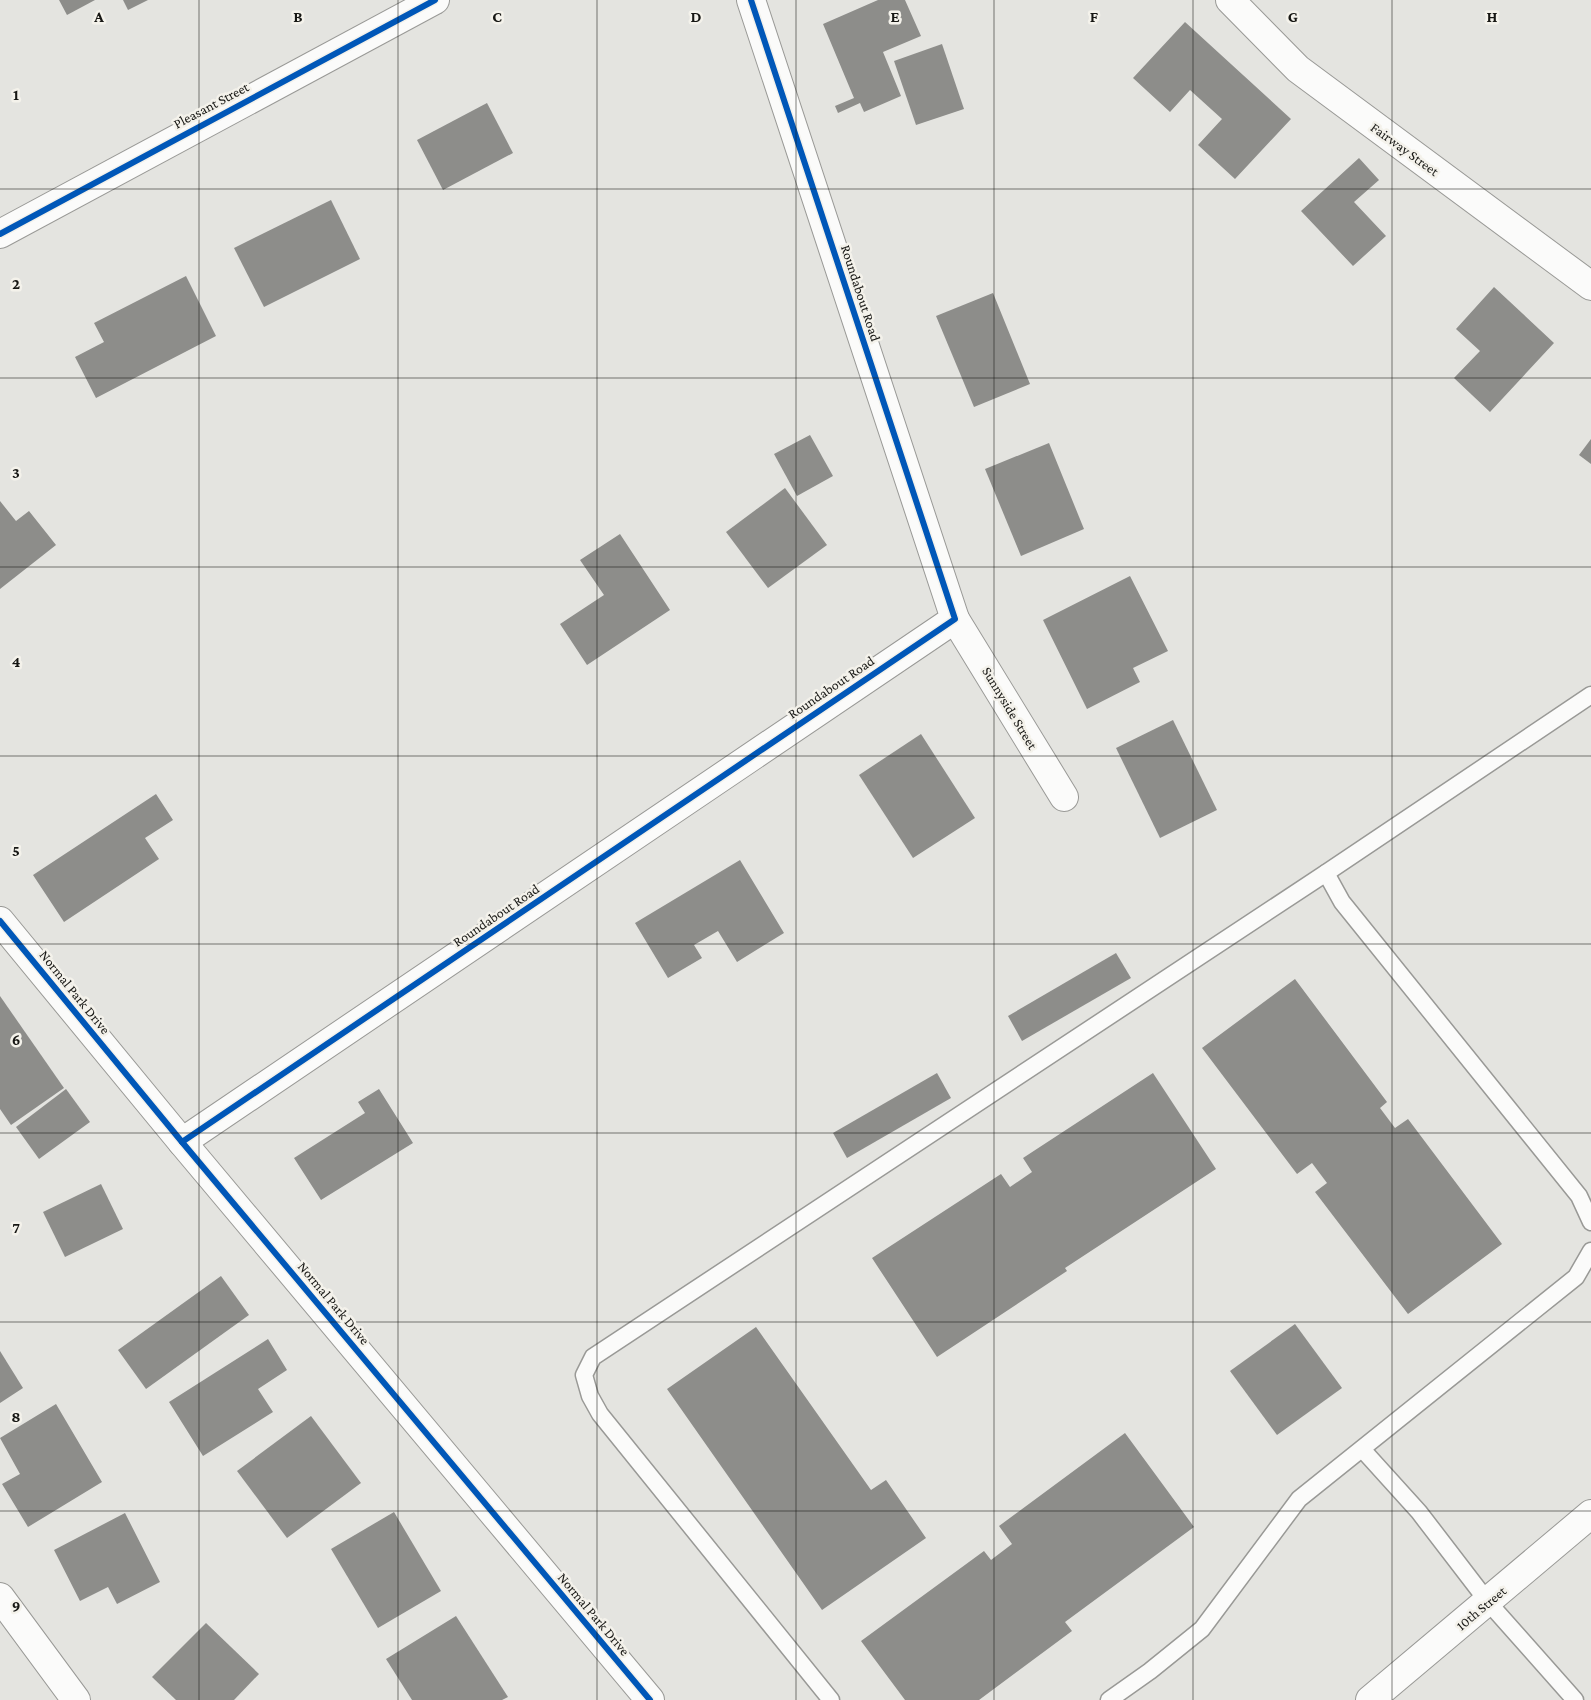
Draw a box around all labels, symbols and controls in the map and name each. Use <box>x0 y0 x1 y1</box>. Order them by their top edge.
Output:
text: A <box>93 8 104 25</box>
text: B <box>293 8 303 25</box>
text: C <box>492 8 502 25</box>
text: D <box>690 8 702 25</box>
text: E <box>890 8 900 25</box>
text: F <box>1090 8 1099 25</box>
text: G <box>1288 8 1298 25</box>
text: H <box>1487 8 1498 25</box>
street label: Pleasant Street <box>171 78 252 132</box>
text: 1 <box>13 86 19 103</box>
street label: Fairway Street <box>1368 119 1442 179</box>
street label: Roundabout Road <box>838 243 884 344</box>
text: 2 <box>12 275 20 292</box>
text: 3 <box>12 464 20 481</box>
street label: Roundabout Road <box>785 652 878 722</box>
text: 4 <box>12 653 21 670</box>
street label: Sunnyside Street <box>979 664 1041 752</box>
text: 5 <box>12 842 20 859</box>
street label: Roundabout Road <box>450 880 543 950</box>
street label: Normal Park Drive <box>36 947 114 1037</box>
text: 6 <box>12 1031 20 1048</box>
text: 7 <box>12 1219 20 1236</box>
street label: Normal Park Drive <box>295 1258 373 1348</box>
text: 8 <box>11 1408 21 1425</box>
street label: Normal Park Drive <box>555 1569 633 1659</box>
street label: 10th Street <box>1453 1582 1509 1633</box>
text: 9 <box>12 1597 20 1614</box>

